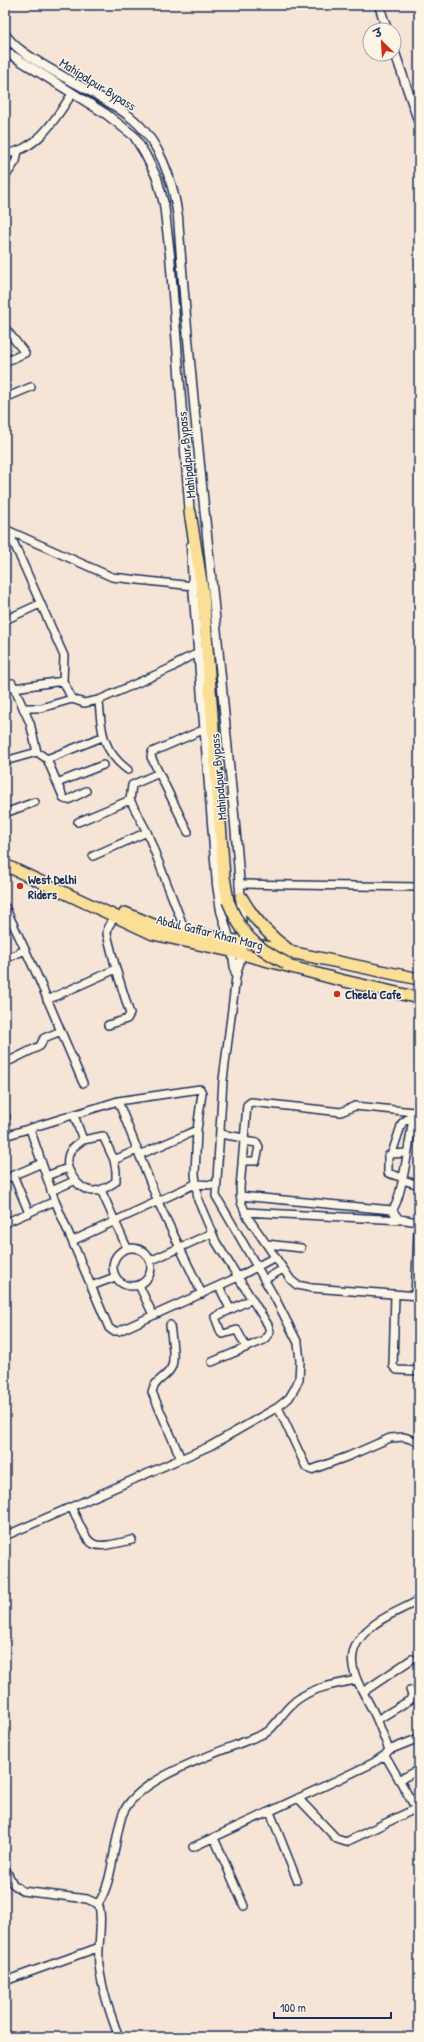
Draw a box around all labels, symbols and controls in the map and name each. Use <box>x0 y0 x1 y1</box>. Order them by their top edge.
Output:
north arrow <box>362 22 402 62</box>
text: उ <box>371 24 386 41</box>
street label: Mahipalpur Bypass <box>56 53 140 115</box>
street label: Mahipalpur Bypass <box>173 411 199 499</box>
street label: Mahipalpur Bypass <box>205 733 231 821</box>
place label: West Delhi Riders <box>28 870 77 903</box>
marker: West Delhi Riders <box>15 881 25 891</box>
street label: Abdul Gaffar Khan Marg <box>155 910 266 954</box>
place label: Cheela Cafe <box>345 985 402 1003</box>
marker: Cheela Cafe <box>332 989 342 999</box>
scale bar <box>274 1994 391 2020</box>
text: 100 m <box>280 1999 306 2016</box>

